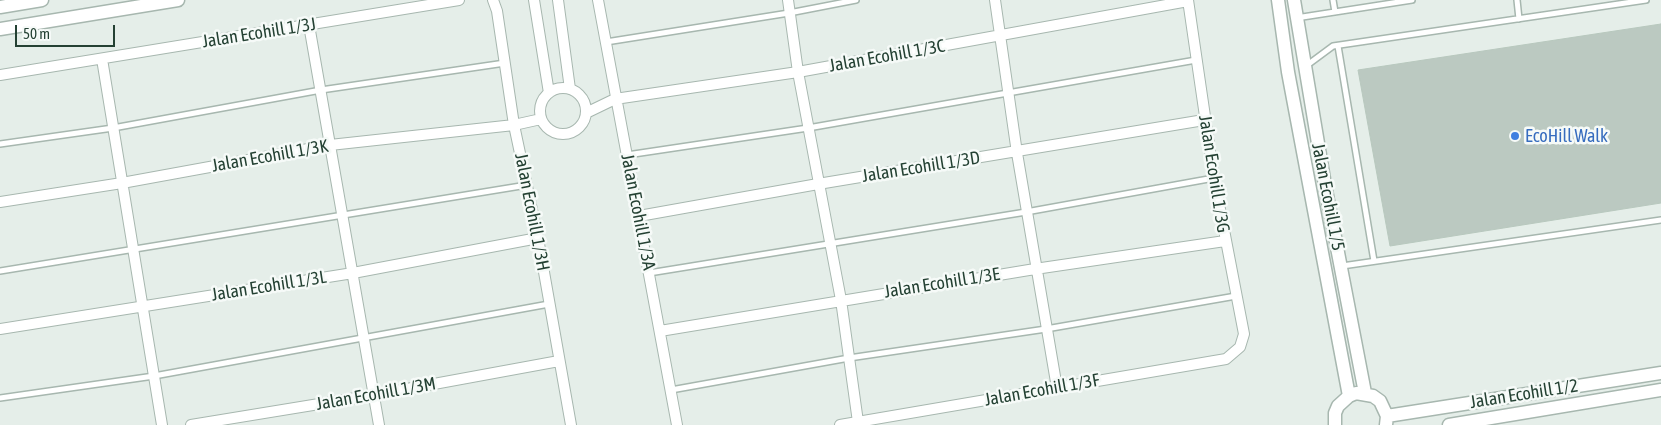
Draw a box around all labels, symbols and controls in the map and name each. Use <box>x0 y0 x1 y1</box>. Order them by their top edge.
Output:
street label: Jalan Ecohill 1/3J <box>201 13 317 53</box>
scale bar <box>18 15 118 47</box>
text: 50 m <box>23 25 50 42</box>
street label: Jalan Ecohill 1/3C <box>827 35 947 77</box>
street label: Jalan Ecohill 1/3G <box>1194 114 1234 234</box>
place label: EcoHill Walk <box>1525 125 1608 147</box>
marker: EcoHill Walk <box>1509 130 1521 142</box>
street label: Jalan Ecohill 1/3K <box>210 135 330 177</box>
street label: Jalan Ecohill 1/5 <box>1307 141 1349 253</box>
street label: Jalan Ecohill 1/3D <box>860 147 982 187</box>
street label: Jalan Ecohill 1/3H <box>510 151 554 273</box>
street label: Jalan Ecohill 1/3A <box>616 152 660 272</box>
street label: Jalan Ecohill 1/3E <box>883 263 1001 303</box>
street label: Jalan Ecohill 1/3L <box>210 266 328 306</box>
street label: Jalan Ecohill 1/3F <box>983 369 1101 411</box>
street label: Jalan Ecohill 1/3M <box>314 373 438 415</box>
street label: Jalan Ecohill 1/2 <box>1468 375 1580 413</box>

